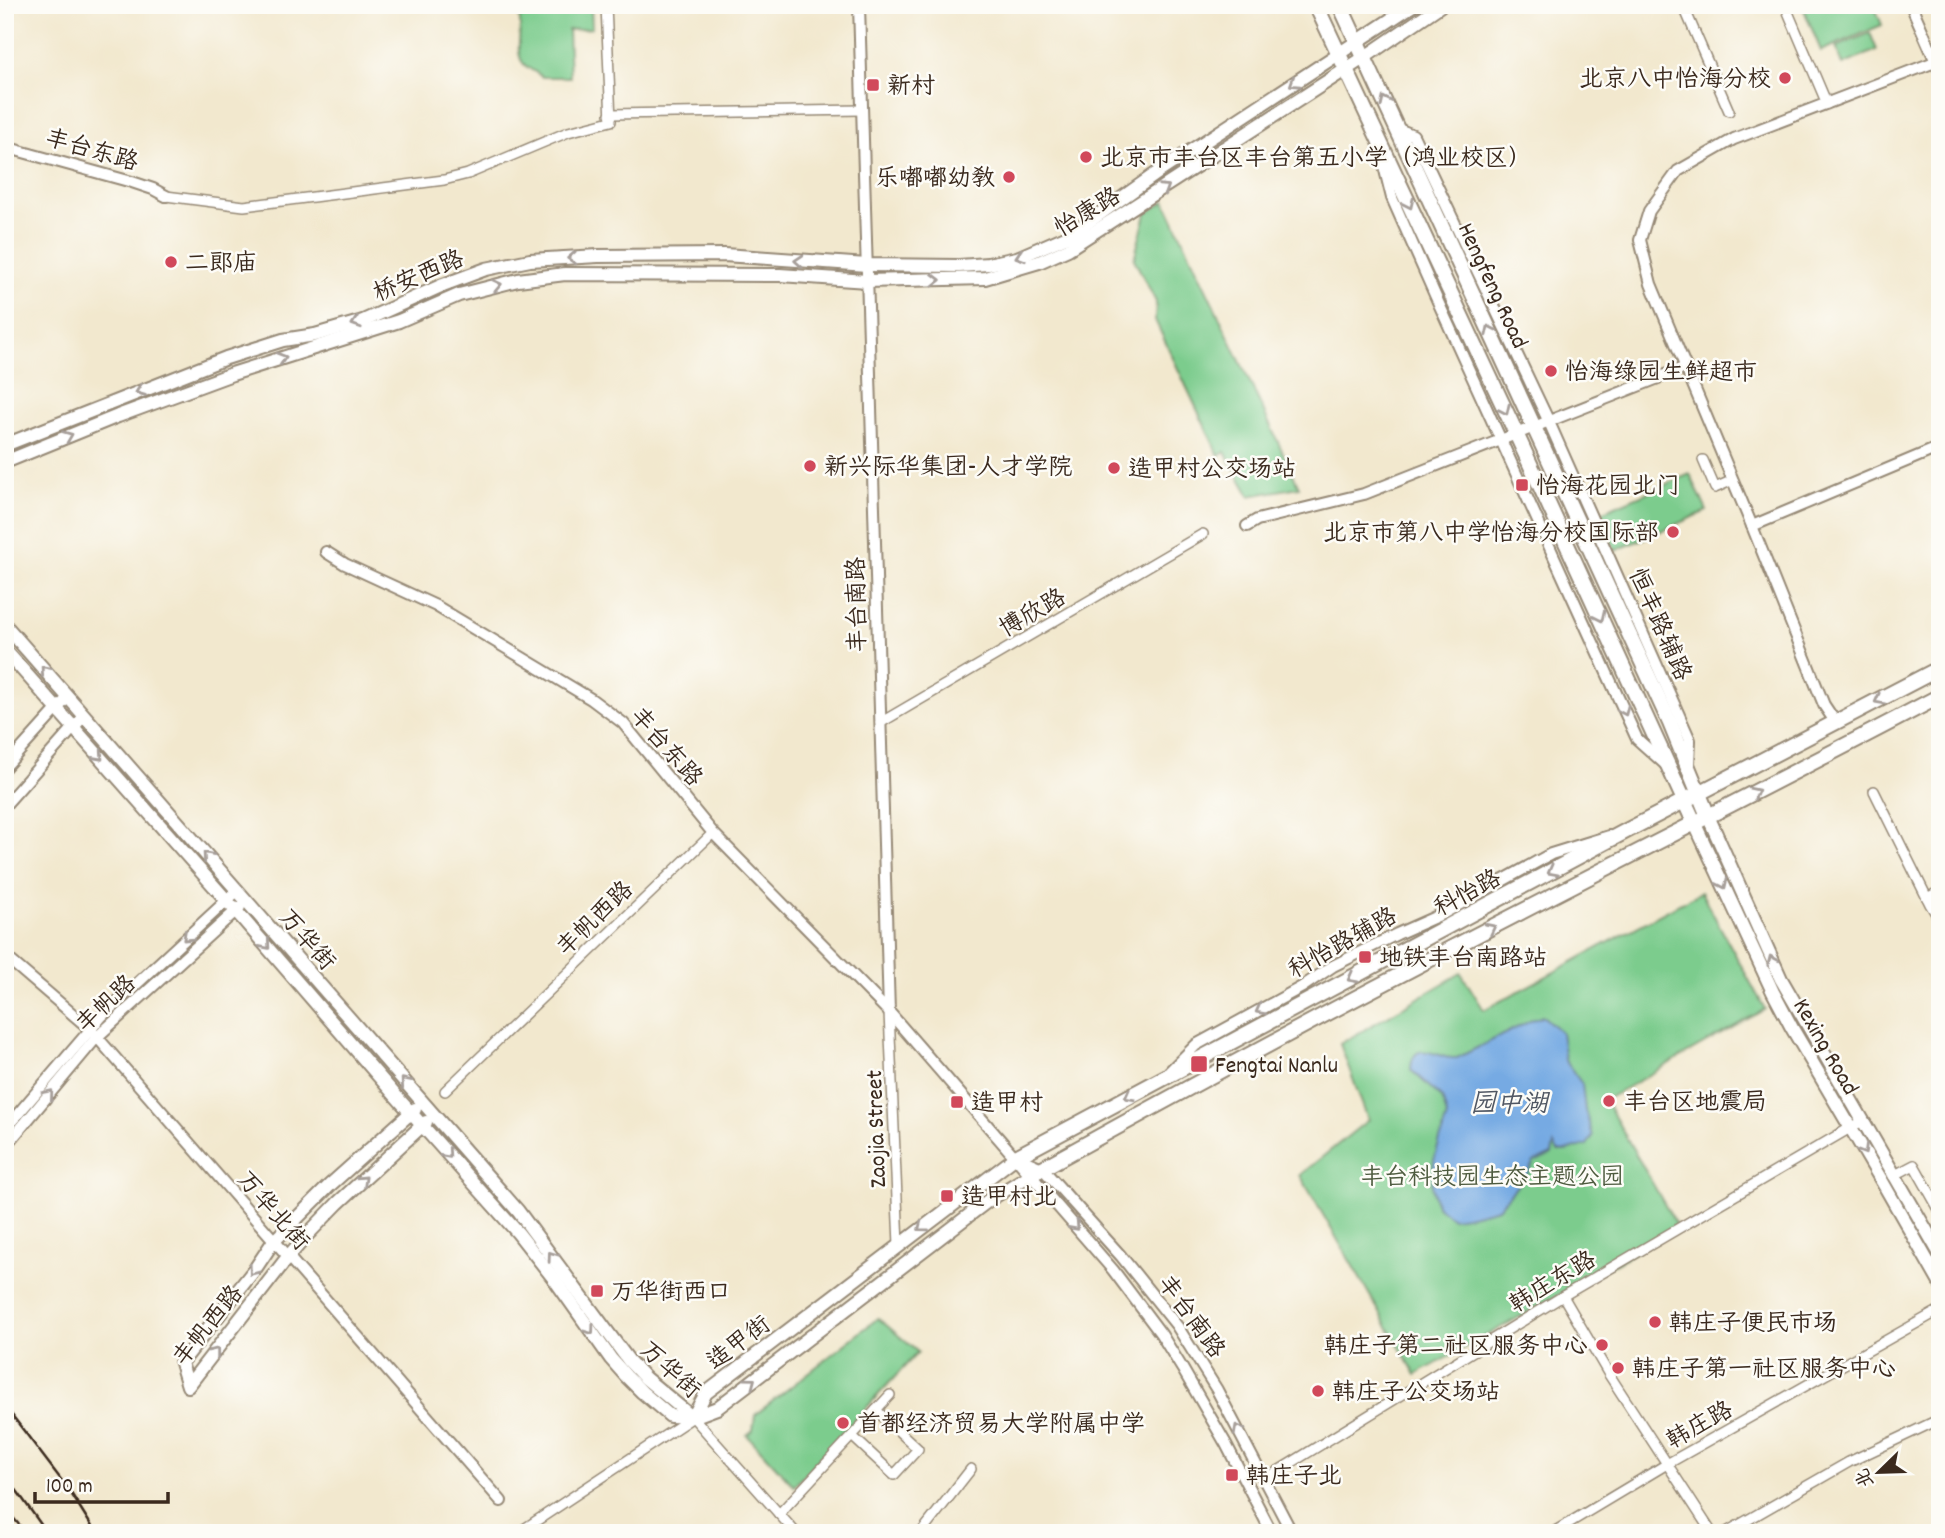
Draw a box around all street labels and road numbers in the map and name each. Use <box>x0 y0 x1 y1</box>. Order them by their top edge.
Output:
street label: 丰台东路 <box>40 122 142 181</box>
street label: 怡康路 <box>1049 180 1128 247</box>
street label: Hengfeng Road <box>1447 218 1535 355</box>
street label: 桥安西路 <box>368 243 470 312</box>
street label: 丰台南路 <box>841 557 877 653</box>
street label: 恒丰路辅路 <box>1618 563 1698 687</box>
street label: 博欣路 <box>994 582 1073 647</box>
street label: 丰台东路 <box>620 701 709 795</box>
street label: 科怡路 <box>1429 863 1508 927</box>
street label: 丰帆西路 <box>550 875 642 966</box>
street label: 科怡路辅路 <box>1283 901 1404 989</box>
street label: 万华街 <box>269 903 342 979</box>
street label: 丰帆路 <box>69 968 145 1042</box>
street label: Kexing Road <box>1783 993 1866 1102</box>
street label: Zaojia Street <box>859 1069 897 1189</box>
street label: 万华北街 <box>227 1165 316 1259</box>
street label: 韩庄东路 <box>1504 1244 1603 1323</box>
street label: 丰台南路 <box>1148 1269 1232 1367</box>
street label: 丰帆西路 <box>166 1279 253 1375</box>
street label: 造甲街 <box>701 1309 779 1380</box>
street label: 万华街 <box>631 1335 707 1408</box>
street label: 韩庄路 <box>1661 1394 1740 1459</box>

